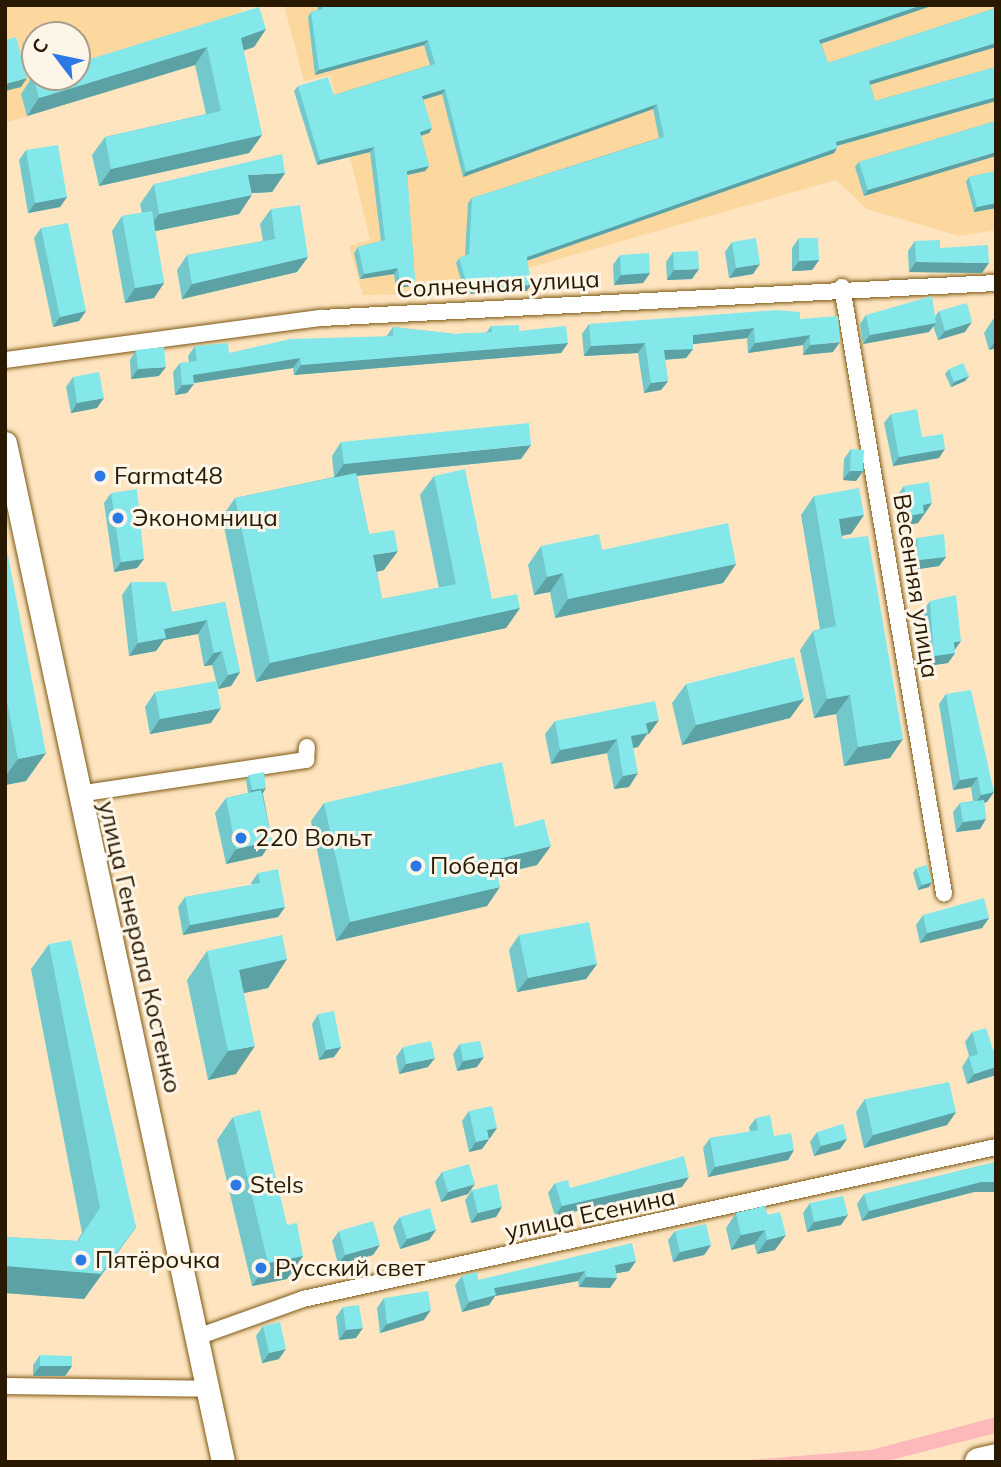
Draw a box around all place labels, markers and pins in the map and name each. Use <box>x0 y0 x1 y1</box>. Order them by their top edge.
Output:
place label: Farmat48 <box>114 462 223 490</box>
marker: Farmat48 <box>92 468 108 484</box>
place label: Экономница <box>132 504 278 532</box>
marker: Экономница <box>110 510 126 526</box>
place label: 220 Вольт <box>255 824 372 852</box>
marker: 220 Вольт <box>233 830 249 846</box>
place label: Победа <box>430 852 519 880</box>
marker: Победа <box>408 858 424 874</box>
place label: Stels <box>250 1171 304 1199</box>
marker: Stels <box>228 1177 244 1193</box>
place label: Пятёрочка <box>95 1246 220 1274</box>
marker: Пятёрочка <box>73 1252 89 1268</box>
place label: Русский свет <box>275 1254 425 1282</box>
marker: Русский свет <box>253 1260 269 1276</box>

